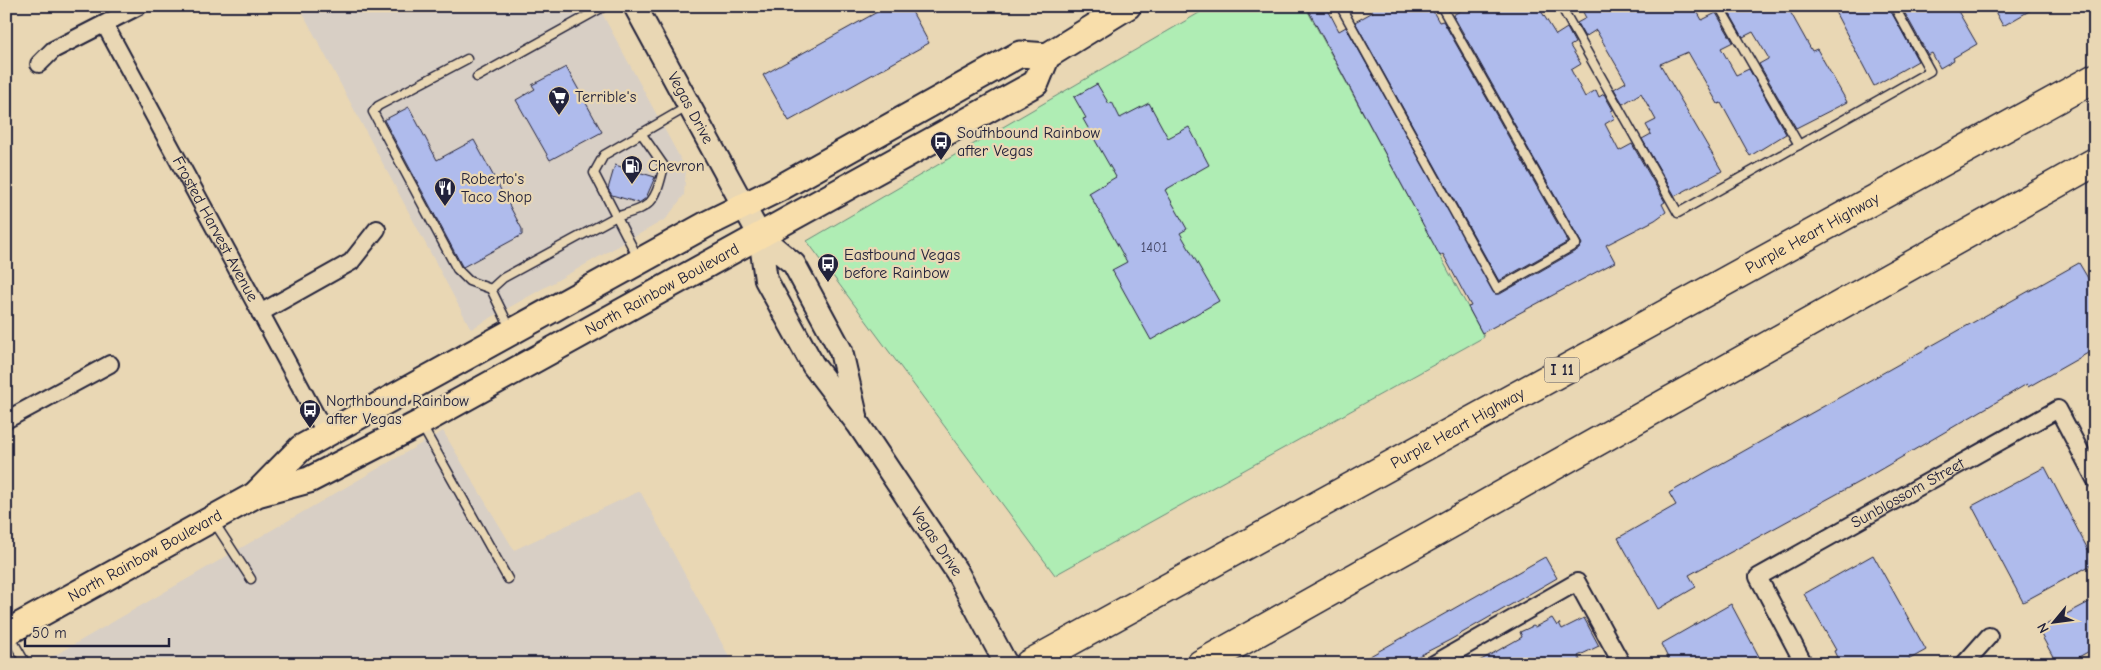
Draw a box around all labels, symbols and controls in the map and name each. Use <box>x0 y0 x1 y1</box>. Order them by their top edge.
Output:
street label: Vegas Drive <box>664 69 717 147</box>
supermarket icon: Terrible's <box>547 85 571 116</box>
place label: Terrible's <box>575 88 637 106</box>
place label: Southbound Rainbow after Vegas <box>957 124 1100 160</box>
bus stop icon: Southbound Rainbow after Vegas <box>929 130 953 161</box>
street label: Frosted Harvest Avenue <box>169 153 262 305</box>
fuel station icon: Chevron <box>620 154 644 185</box>
place label: Chevron <box>648 157 705 175</box>
place label: Roberto's Taco Shop <box>461 170 532 206</box>
restaurant icon: Roberto's Taco Shop <box>433 176 457 207</box>
street label: Purple Heart Highway <box>1742 189 1883 277</box>
house number: 1401 <box>1141 239 1167 256</box>
street label: North Rainbow Boulevard <box>582 240 742 339</box>
place label: Eastbound Vegas before Rainbow <box>844 246 960 282</box>
bus stop icon: Eastbound Vegas before Rainbow <box>816 252 840 283</box>
road number: I 11 <box>1544 358 1580 382</box>
street label: Purple Heart Highway <box>1387 384 1528 472</box>
place label: Northbound Rainbow after Vegas <box>326 392 469 428</box>
bus stop icon: Northbound Rainbow after Vegas <box>298 398 322 429</box>
street label: Sunblossom Street <box>1848 454 1968 532</box>
street label: Vegas Drive <box>907 504 966 579</box>
street label: North Rainbow Boulevard <box>65 506 225 606</box>
north arrow <box>2028 598 2078 648</box>
scale bar <box>25 615 169 647</box>
text: N <box>2033 620 2053 636</box>
text: 50 m <box>32 624 67 642</box>

